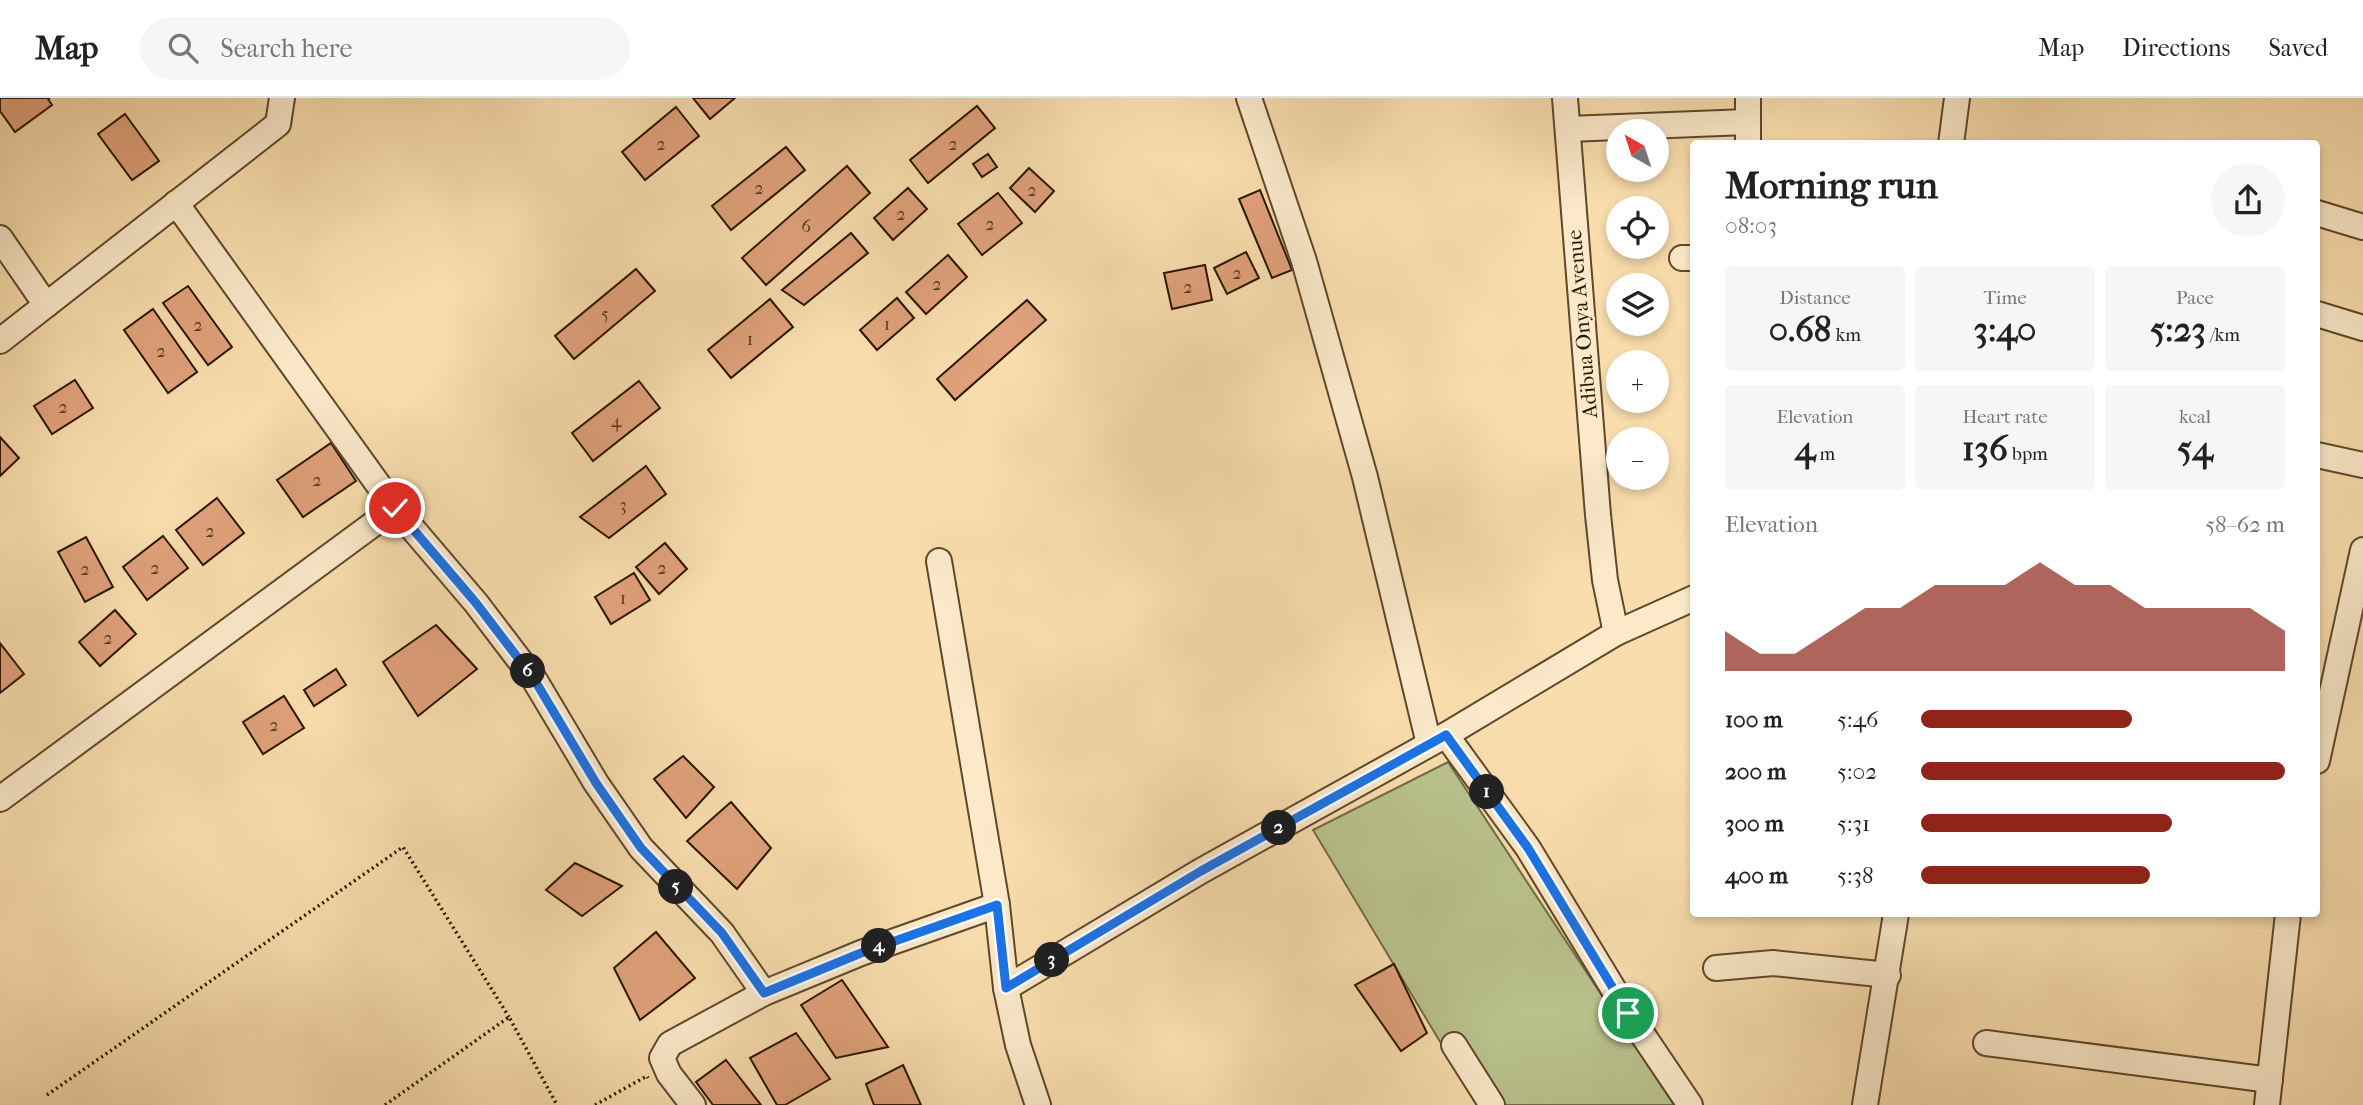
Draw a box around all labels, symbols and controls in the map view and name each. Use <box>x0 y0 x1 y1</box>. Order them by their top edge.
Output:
search box <box>140 17 630 80</box>
text: Map <box>35 29 98 68</box>
icon: search <box>164 29 202 67</box>
text: Search here <box>220 33 352 64</box>
text: Map <box>2038 34 2084 62</box>
text: Directions <box>2122 34 2230 62</box>
text: Saved <box>2268 34 2328 62</box>
north arrow <box>1606 119 1670 182</box>
map controls <box>1606 119 1669 490</box>
house number: 2 <box>656 134 666 155</box>
house number: 2 <box>948 134 958 155</box>
text: Morning run <box>1725 163 1938 208</box>
button: share <box>2211 163 2285 237</box>
house number: 2 <box>754 178 764 199</box>
house number: 2 <box>1027 180 1037 201</box>
button: locate <box>1606 196 1669 259</box>
house number: 2 <box>896 204 906 225</box>
text: 08:03 <box>1725 212 1777 239</box>
house number: 2 <box>985 214 995 235</box>
house number: 6 <box>801 216 811 237</box>
street label: Adibua Onya Avenue <box>1562 229 1602 420</box>
house number: 2 <box>1232 263 1242 284</box>
button: layers <box>1606 273 1669 336</box>
house number: 2 <box>932 274 942 295</box>
house number: 2 <box>1183 277 1193 298</box>
text: Distance <box>1779 287 1851 309</box>
text: Time <box>1983 287 2027 309</box>
text: Pace <box>2176 287 2214 309</box>
house number: 5 <box>601 304 609 325</box>
text: 0.68 <box>1769 309 1831 350</box>
text: 3:40 <box>1974 309 2036 350</box>
text: 5:23 <box>2150 309 2206 350</box>
house number: 1 <box>884 314 890 335</box>
house number: 2 <box>193 315 203 336</box>
text: km <box>1831 324 1861 346</box>
text: /km <box>2206 324 2240 346</box>
house number: 1 <box>747 329 753 350</box>
house number: 2 <box>156 341 166 362</box>
button: + <box>1606 350 1669 413</box>
house number: 2 <box>58 397 68 418</box>
text: Elevation <box>1777 406 1853 428</box>
text: Heart rate <box>1962 406 2048 428</box>
text: kcal <box>2179 406 2211 428</box>
house number: 4 <box>611 411 622 432</box>
button: − <box>1606 427 1669 490</box>
text: 4 <box>1795 428 1815 469</box>
text: 136 <box>1962 428 2008 469</box>
text: 54 <box>2177 428 2213 469</box>
text: m <box>1815 443 1835 465</box>
text: bpm <box>2008 443 2048 465</box>
house number: 2 <box>312 470 322 491</box>
pin <box>365 478 425 538</box>
icon: check <box>376 489 414 527</box>
house number: 3 <box>619 495 627 516</box>
text: Elevation <box>1725 511 1818 538</box>
text: 58–62 m <box>2205 511 2285 538</box>
house number: 2 <box>205 521 215 542</box>
house number: 2 <box>150 558 160 579</box>
house number: 2 <box>657 558 667 579</box>
house number: 2 <box>80 559 90 580</box>
house number: 1 <box>620 588 626 609</box>
house number: 2 <box>103 628 113 649</box>
pin: 6 <box>510 654 546 688</box>
text: 6 <box>522 659 533 681</box>
text: 100 m <box>1725 706 1783 733</box>
text: 5:46 <box>1837 706 1879 733</box>
house number: 2 <box>269 715 279 736</box>
text: 200 m <box>1725 758 1786 785</box>
text: 5:02 <box>1837 758 1877 785</box>
pin: 1 <box>1470 774 1504 810</box>
text: 1 <box>1483 780 1490 802</box>
pin: 2 <box>1262 810 1296 846</box>
text: 300 m <box>1725 810 1784 837</box>
text: 5:31 <box>1837 810 1870 837</box>
text: 2 <box>1274 816 1283 838</box>
text: 400 m <box>1725 862 1788 889</box>
text: 5:38 <box>1837 862 1874 889</box>
pin: 5 <box>658 870 694 904</box>
text: 5 <box>671 875 680 897</box>
pin: 4 <box>862 928 896 964</box>
text: 4 <box>873 934 884 956</box>
pin: 3 <box>1034 942 1070 978</box>
text: 3 <box>1048 948 1055 970</box>
pin <box>1598 983 1658 1043</box>
icon: arrive <box>1609 994 1647 1032</box>

